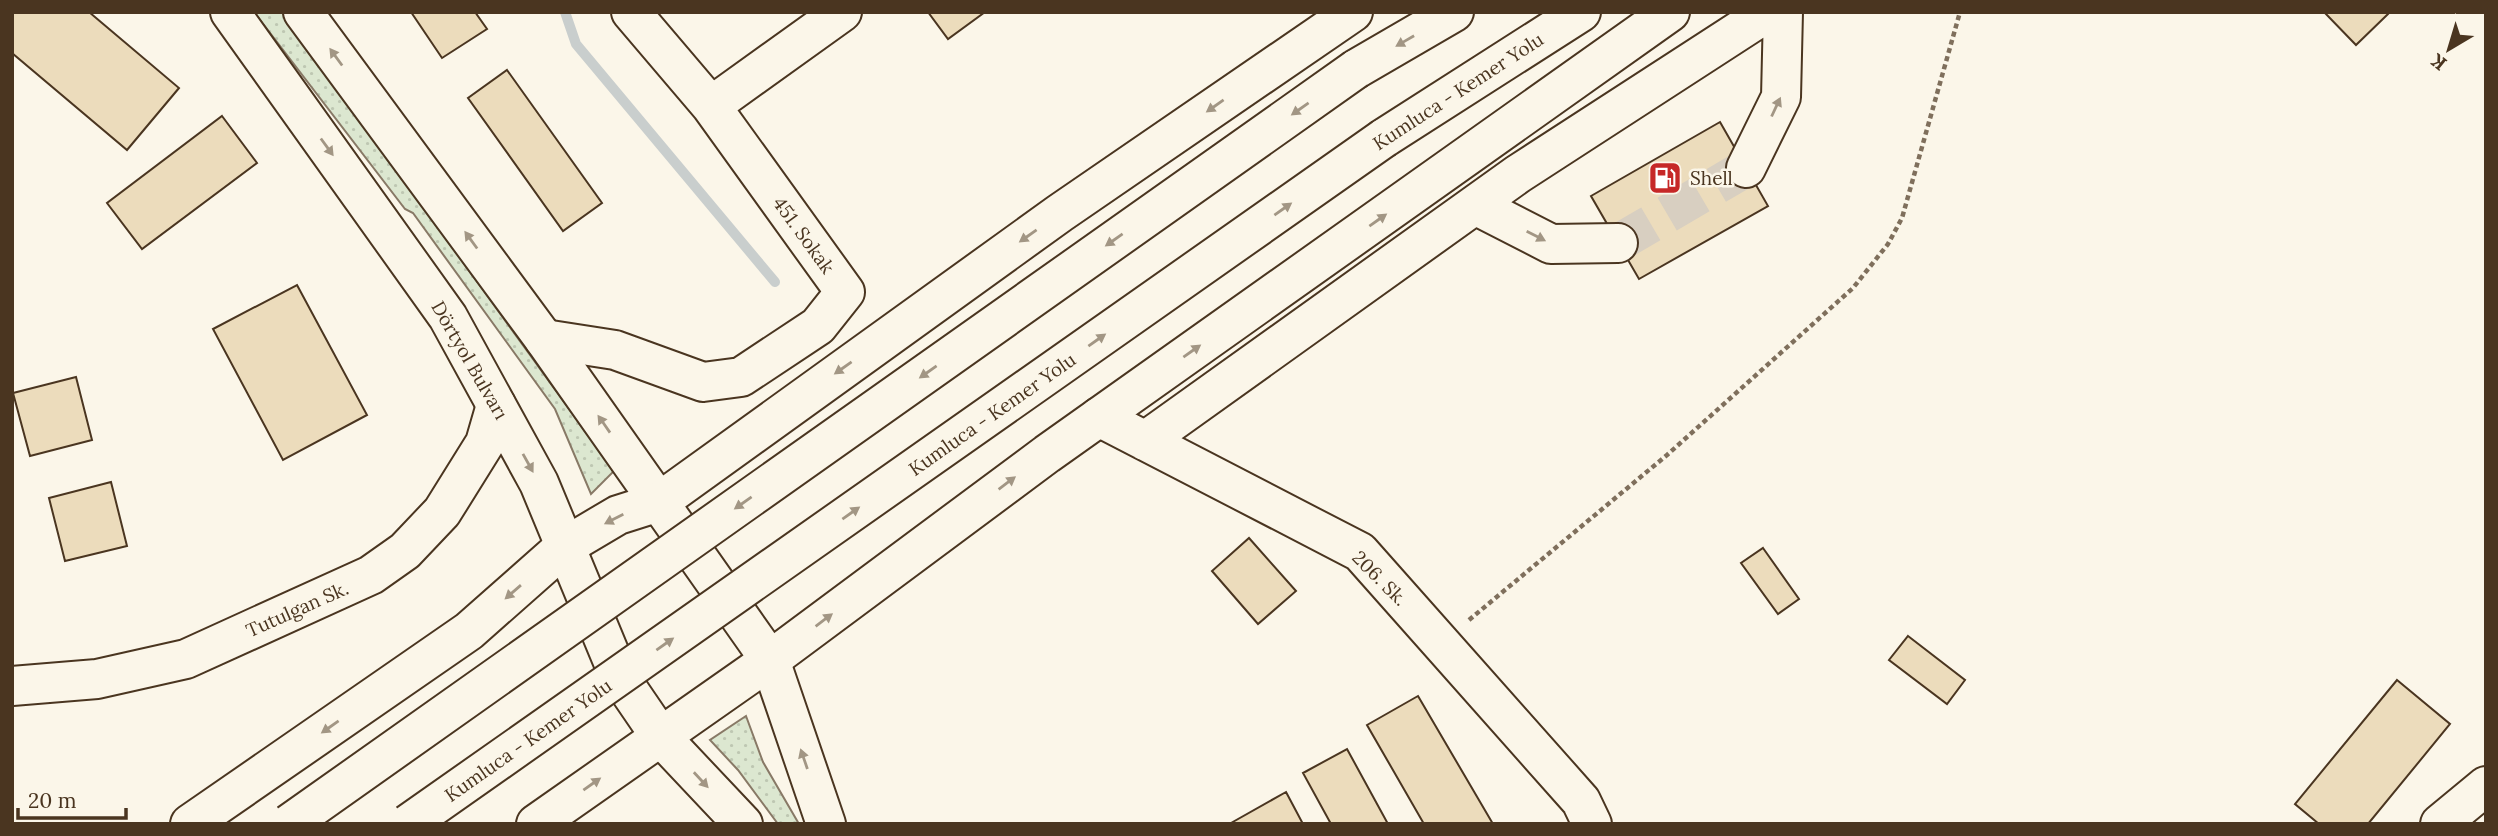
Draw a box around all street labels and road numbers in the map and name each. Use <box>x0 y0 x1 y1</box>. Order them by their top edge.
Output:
street label: Kumluca - Kemer Yolu <box>1368 27 1548 155</box>
street label: 451. Sokak <box>768 192 840 279</box>
street label: Dörtyol Bulvarı <box>426 296 514 424</box>
street label: Kumluca - Kemer Yolu <box>904 347 1080 481</box>
street label: 206. Sk. <box>1347 545 1413 611</box>
street label: Tutulgan Sk. <box>242 576 352 642</box>
street label: Kumluca - Kemer Yolu <box>440 673 616 807</box>

